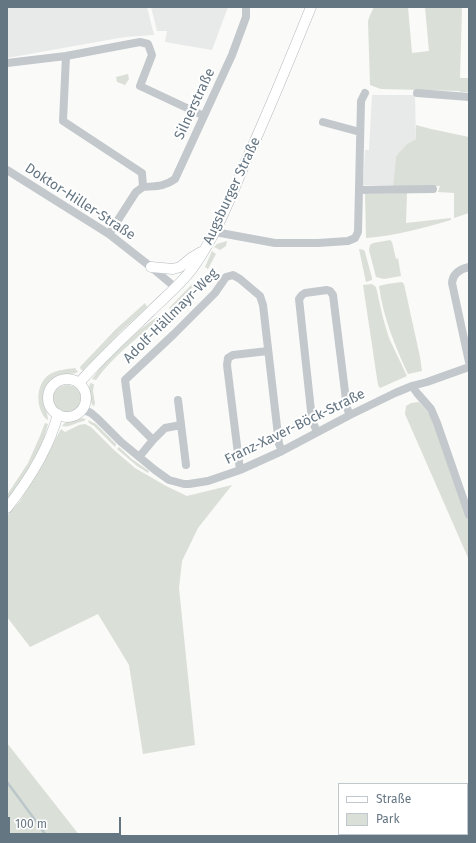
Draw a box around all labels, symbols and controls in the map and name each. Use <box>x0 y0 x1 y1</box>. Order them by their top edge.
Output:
street label: Silnerstraße <box>171 66 219 142</box>
street label: Augsburger Straße <box>200 135 264 247</box>
street label: Doktor-Hiller-Straße <box>22 160 138 244</box>
street label: Adolf-Hällmayr-Weg <box>120 265 222 367</box>
street label: Franz-Xaver-Böck-Straße <box>222 386 368 468</box>
legend <box>338 783 468 835</box>
text: Straße <box>376 792 411 806</box>
scale bar <box>10 809 123 835</box>
text: Park <box>376 812 400 826</box>
text: 100 m <box>15 817 47 831</box>

